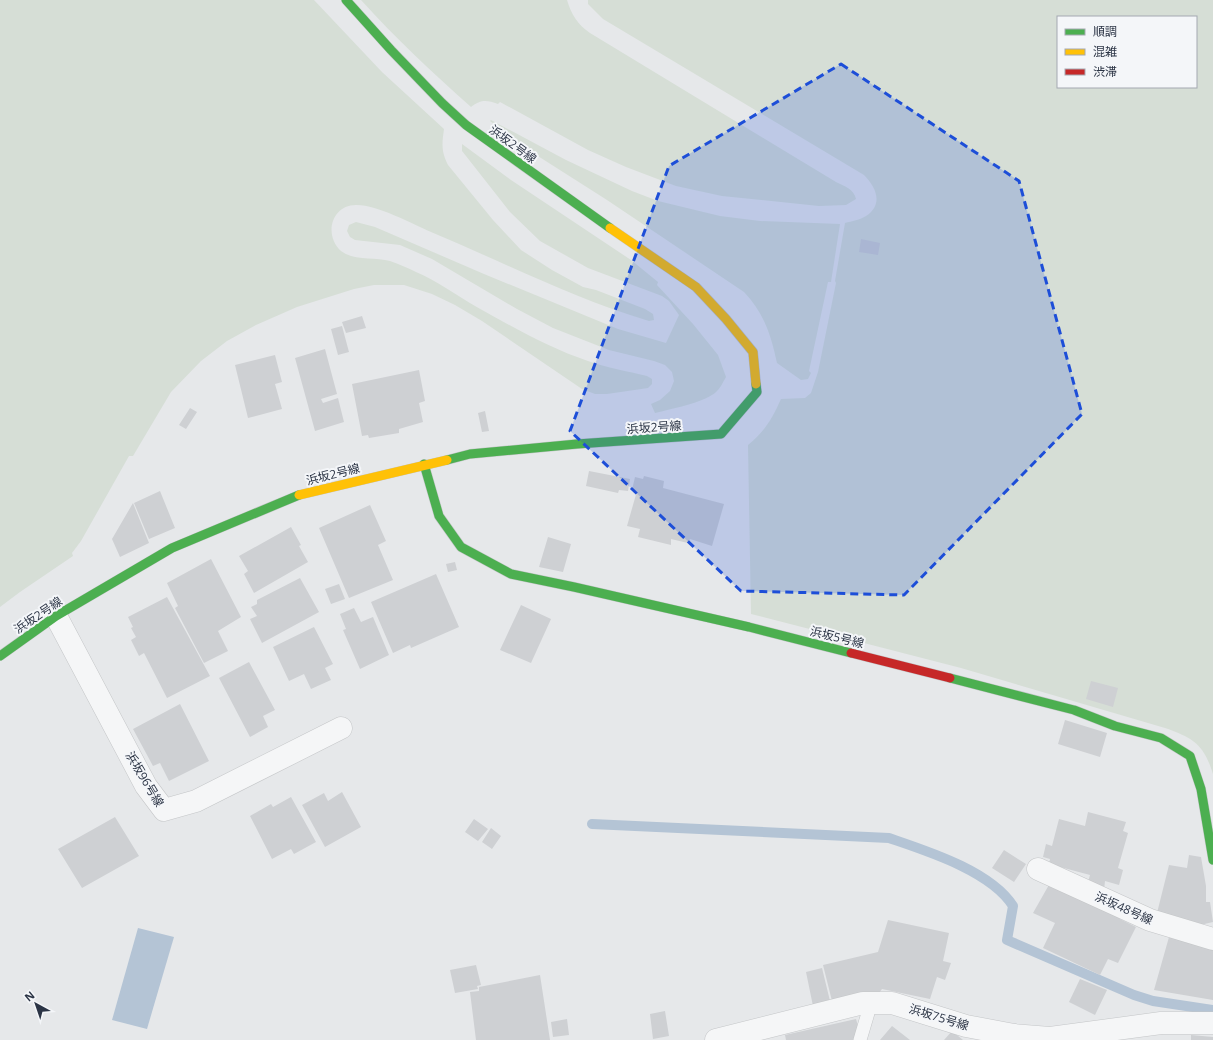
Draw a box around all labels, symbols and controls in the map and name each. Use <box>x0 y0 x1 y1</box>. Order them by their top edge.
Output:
legend <box>1057 16 1197 88</box>
text: 順調 <box>1093 23 1117 40</box>
text: 混雑 <box>1093 43 1117 60</box>
text: 渋滞 <box>1093 63 1117 80</box>
street label: 浜坂2号線 <box>486 121 540 167</box>
street label: 浜坂2号線 <box>626 417 682 437</box>
street label: 浜坂2号線 <box>304 459 362 489</box>
street label: 浜坂2号線 <box>11 593 65 637</box>
street label: 浜坂5号線 <box>808 622 866 652</box>
street label: 浜坂96号線 <box>122 748 168 810</box>
street label: 浜坂48号線 <box>1092 888 1156 928</box>
north arrow <box>16 984 56 1024</box>
text: N <box>21 987 38 1005</box>
street label: 浜坂75号線 <box>907 1000 971 1034</box>

